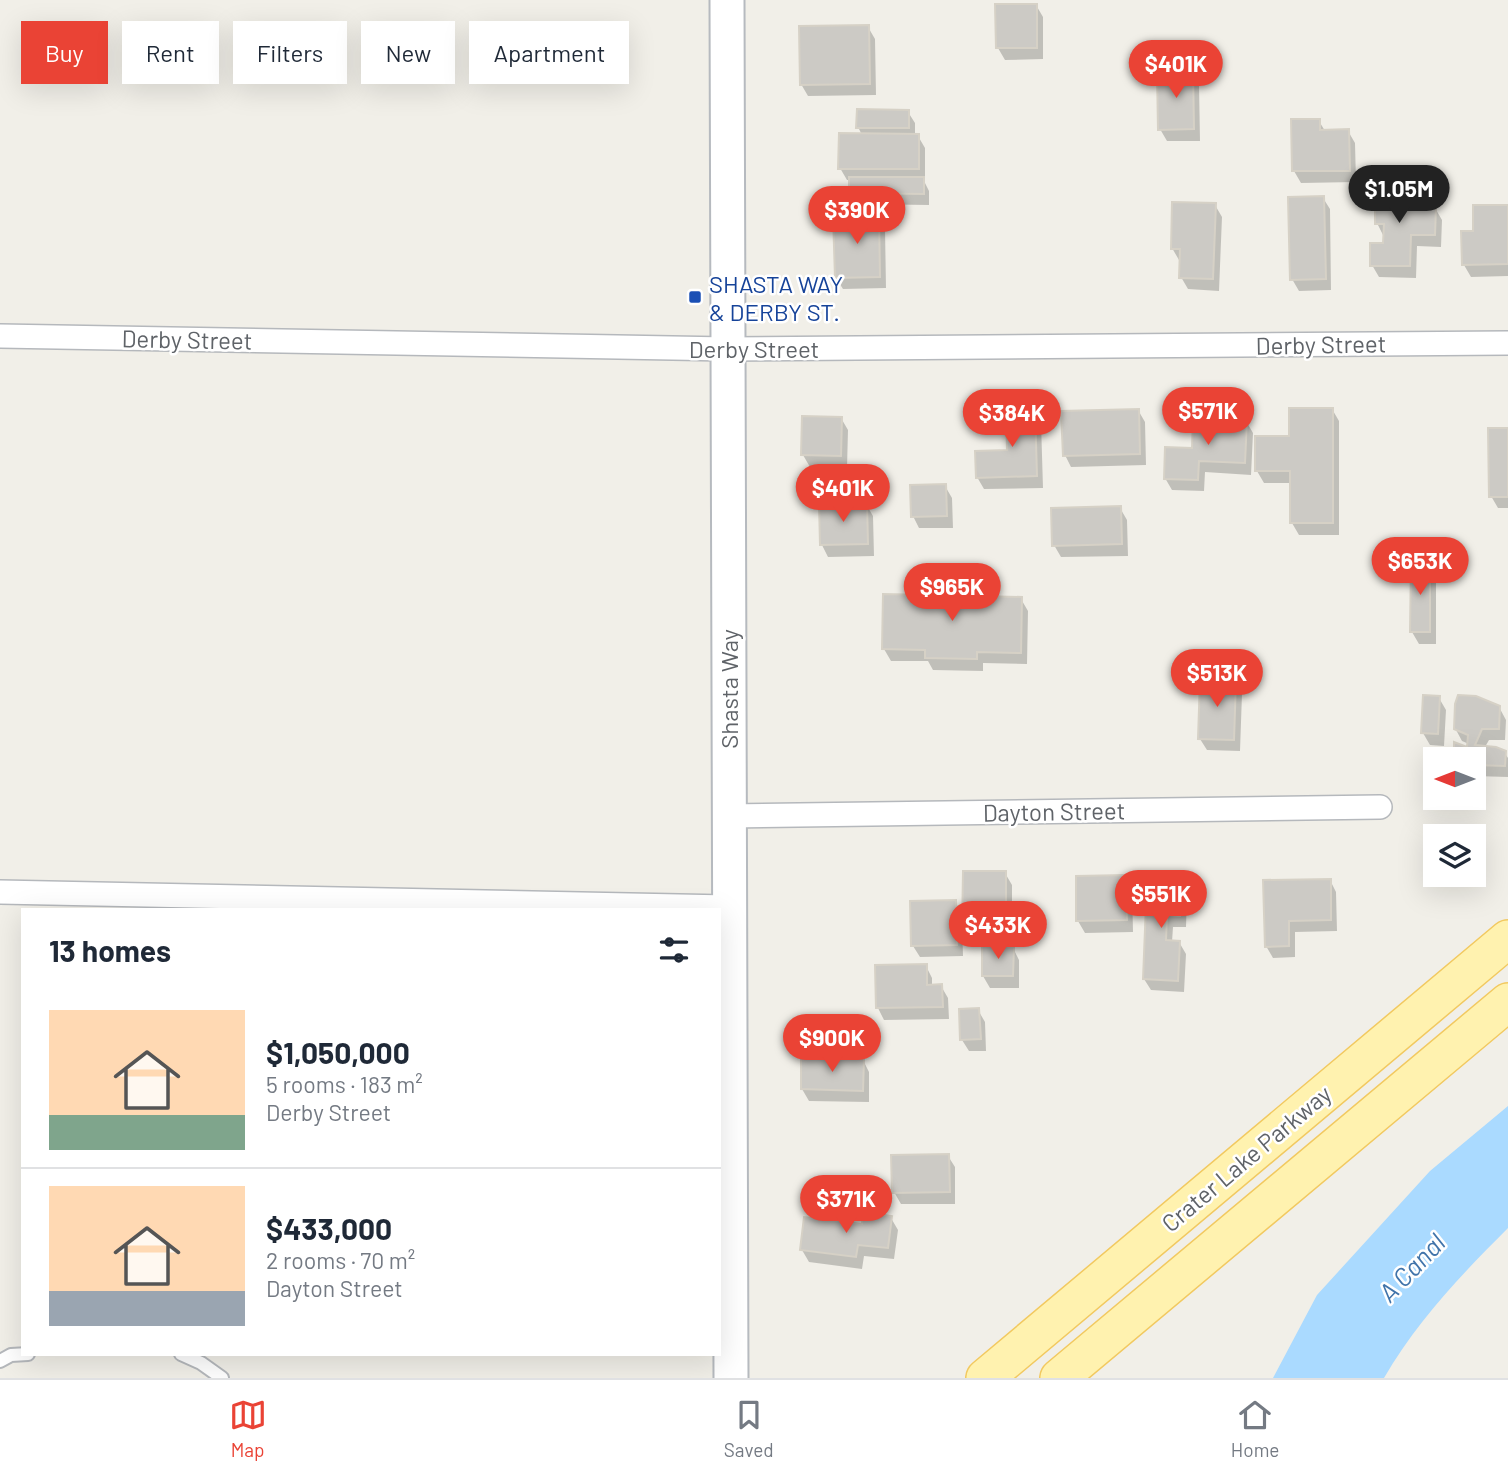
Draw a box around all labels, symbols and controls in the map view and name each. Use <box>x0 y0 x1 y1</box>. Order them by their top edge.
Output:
chip: Buy <box>21 21 108 84</box>
chip: Rent <box>122 21 219 84</box>
chip: Filters <box>233 21 347 84</box>
chip: New <box>361 21 455 84</box>
chip: Apartment <box>469 21 629 84</box>
pin: $401K <box>1127 41 1225 100</box>
text: $401K <box>1145 49 1207 77</box>
pin: $1.05M <box>1342 166 1456 225</box>
text: $1.05M <box>1365 174 1433 202</box>
pin: $390K <box>808 187 906 246</box>
text: $390K <box>824 195 890 223</box>
place label: SHASTA WAY & DERBY ST. <box>709 269 843 326</box>
marker: SHASTA WAY & DERBY ST. <box>687 289 703 305</box>
street label: Derby Street <box>121 323 253 355</box>
street label: Derby Street <box>1255 328 1387 360</box>
street label: Derby Street <box>689 334 819 363</box>
pin: $571K <box>1159 388 1257 447</box>
pin: $384K <box>963 390 1061 449</box>
text: $571K <box>1178 396 1238 424</box>
text: $384K <box>979 398 1045 426</box>
pin: $401K <box>794 464 892 524</box>
text: $401K <box>812 473 874 501</box>
pin: $653K <box>1371 538 1469 597</box>
text: $653K <box>1388 546 1452 574</box>
pin: $965K <box>903 564 1001 623</box>
text: $965K <box>920 572 984 600</box>
street label: Shasta Way <box>714 629 743 749</box>
pin: $513K <box>1168 650 1266 709</box>
text: $513K <box>1187 658 1247 686</box>
north arrow <box>1423 747 1486 810</box>
map controls <box>1423 747 1486 887</box>
street label: Dayton Street <box>982 795 1126 827</box>
button: layers <box>1423 824 1486 887</box>
pin: $551K <box>1112 870 1210 930</box>
text: $551K <box>1131 879 1191 907</box>
pin: $433K <box>949 902 1047 961</box>
text: $433K <box>965 910 1031 938</box>
icon: filters <box>655 931 693 969</box>
text: 13 homes <box>49 932 171 968</box>
pin: $900K <box>783 1014 881 1074</box>
text: $900K <box>799 1023 865 1051</box>
text: $1,050,000 <box>266 1034 410 1070</box>
icon: home <box>105 1038 189 1122</box>
text: 5 rooms · 183 m² <box>266 1070 423 1098</box>
street label: Crater Lake Parkway <box>1155 1079 1337 1237</box>
text: Derby Street <box>266 1098 391 1126</box>
pin: $371K <box>797 1176 895 1235</box>
text: $371K <box>816 1184 876 1212</box>
text: $433,000 <box>266 1210 392 1246</box>
icon: home <box>105 1214 189 1298</box>
water label: A Canal <box>1371 1226 1451 1307</box>
text: 2 rooms · 70 m² <box>266 1246 415 1274</box>
text: Dayton Street <box>266 1274 403 1302</box>
tab: Map <box>229 1396 267 1461</box>
tab: Saved <box>724 1396 774 1461</box>
tab: Home <box>1231 1396 1279 1461</box>

